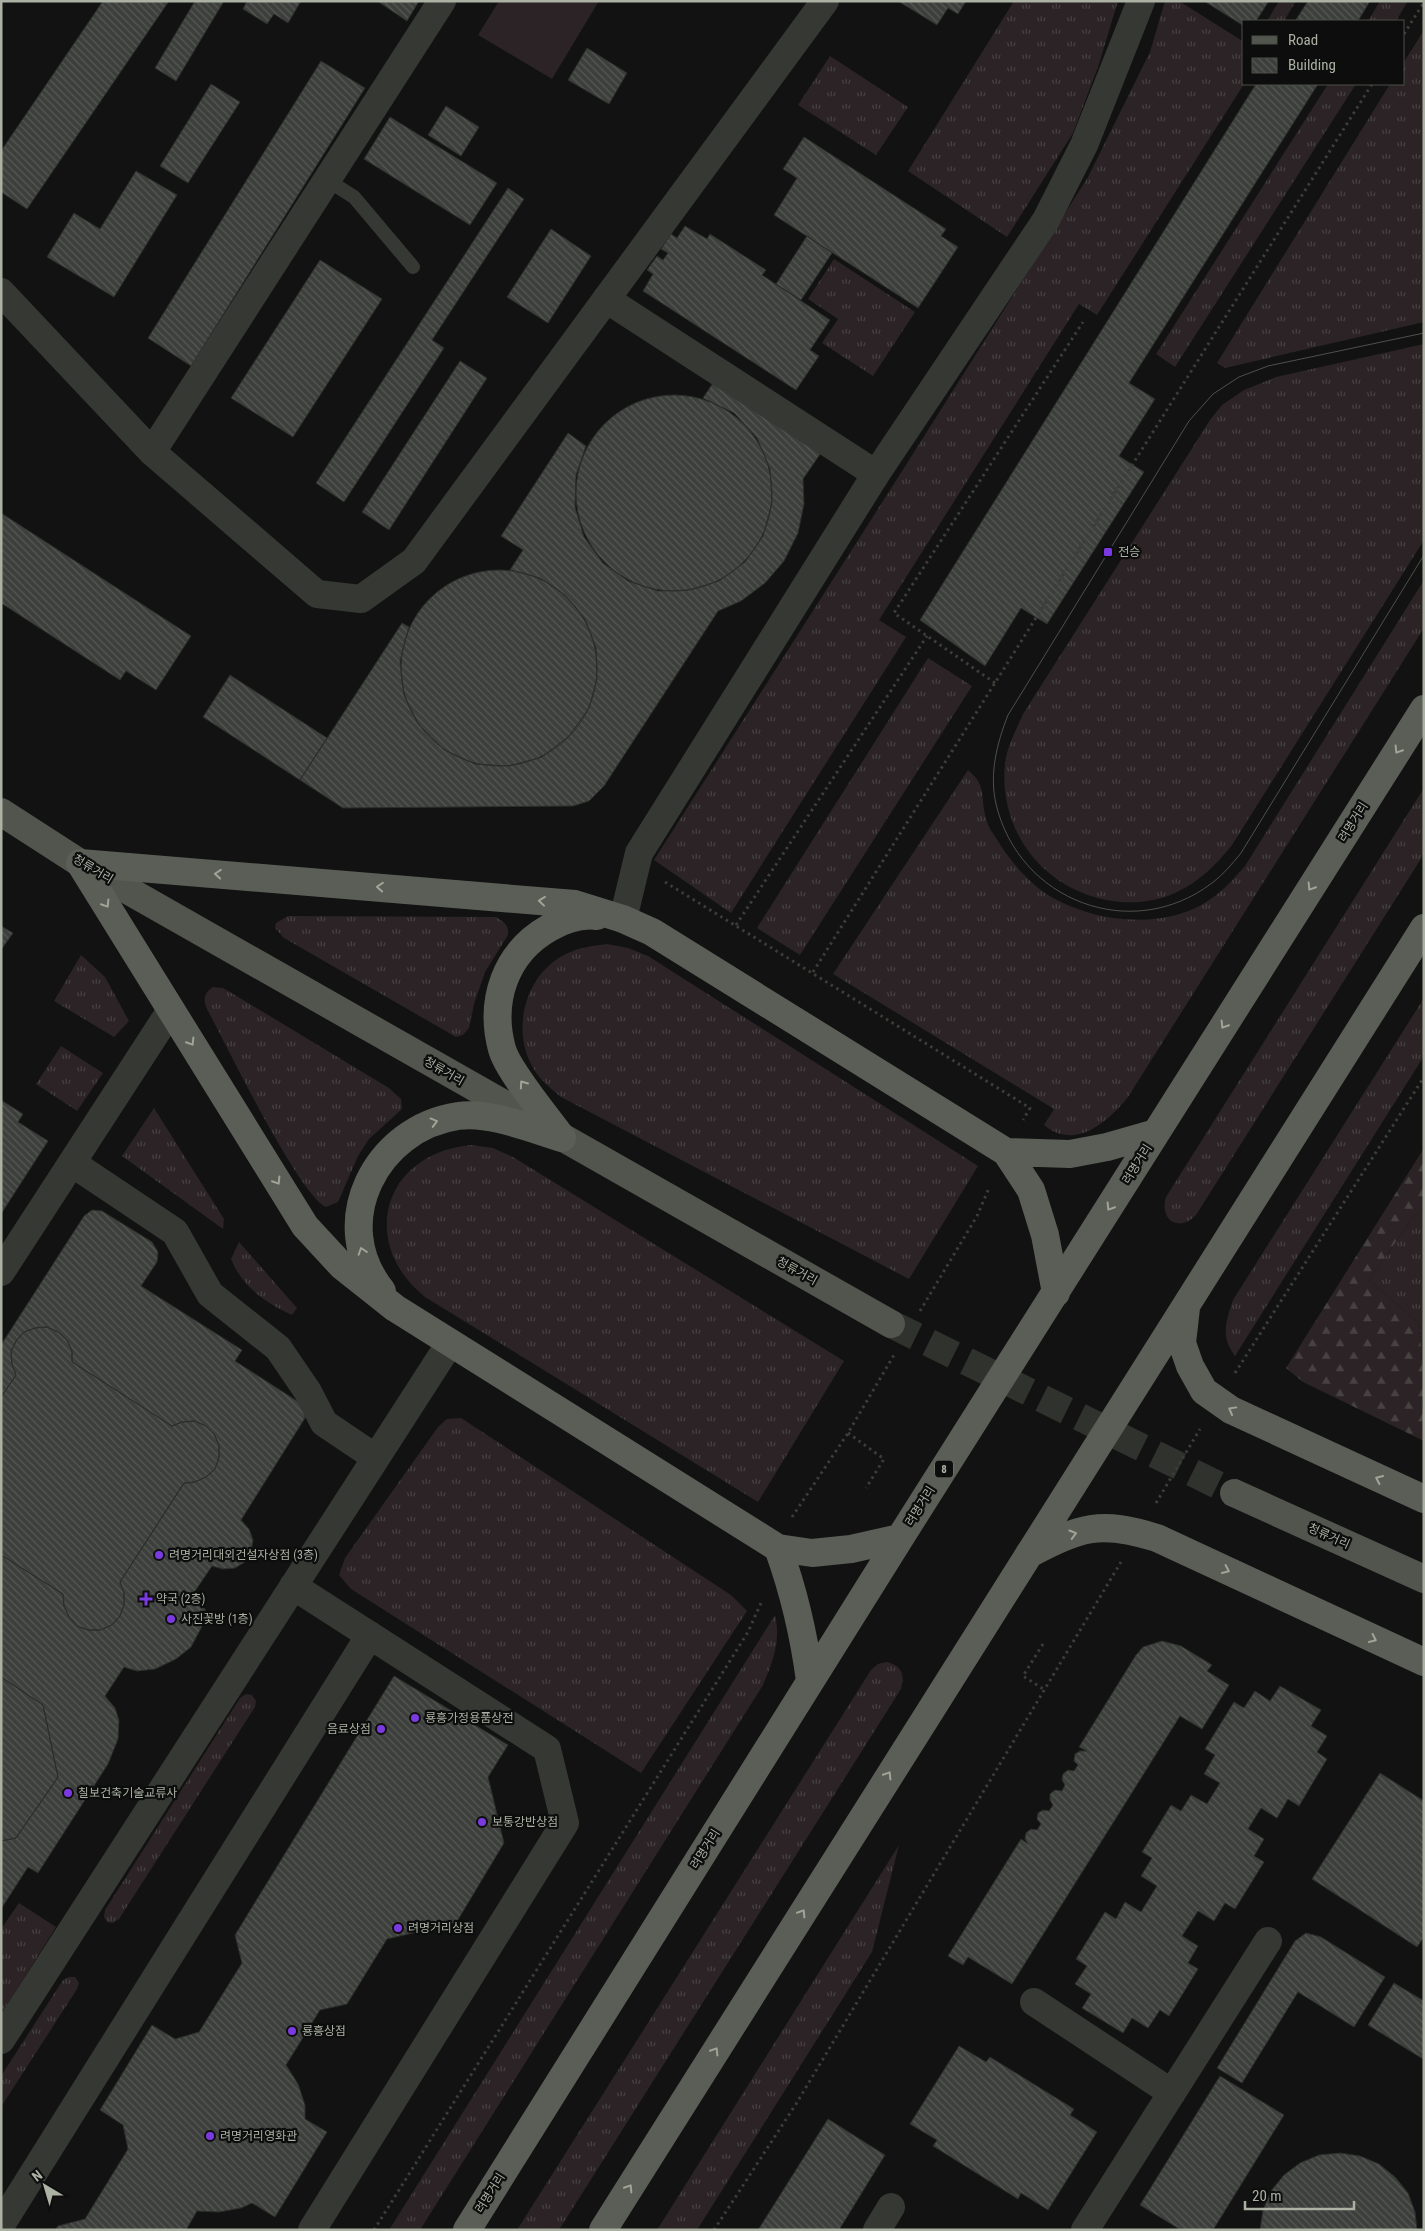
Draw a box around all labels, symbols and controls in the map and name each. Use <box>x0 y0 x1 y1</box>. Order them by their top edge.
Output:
legend <box>1242 20 1405 85</box>
text: Road <box>1288 31 1318 49</box>
text: Building <box>1288 56 1336 74</box>
place label: 전승 <box>1118 545 1140 559</box>
marker: 전승 <box>1102 546 1114 558</box>
one-way arrow <box>1394 745 1404 754</box>
street label: 려명거리 <box>1335 800 1371 844</box>
street label: 청류거리 <box>70 852 116 886</box>
one-way arrow <box>214 869 222 880</box>
one-way arrow <box>376 882 384 893</box>
one-way arrow <box>1308 882 1317 891</box>
one-way arrow <box>538 896 546 907</box>
one-way arrow <box>100 899 109 908</box>
one-way arrow <box>1221 1020 1231 1029</box>
one-way arrow <box>185 1037 195 1046</box>
street label: 청류거리 <box>421 1054 467 1088</box>
one-way arrow <box>520 1080 529 1090</box>
one-way arrow <box>429 1118 437 1128</box>
street label: 려명거리 <box>1119 1142 1155 1186</box>
one-way arrow <box>270 1175 280 1184</box>
one-way arrow <box>1107 1201 1116 1210</box>
one-way arrow <box>358 1247 368 1256</box>
street label: 청류거리 <box>774 1254 820 1288</box>
one-way arrow <box>1229 1406 1238 1416</box>
road number: 8 <box>935 1460 953 1478</box>
one-way arrow <box>1376 1475 1385 1485</box>
street label: 려명거리 <box>902 1484 938 1528</box>
street label: 청류거리 <box>1306 1521 1352 1551</box>
one-way arrow <box>1069 1529 1078 1540</box>
place label: 려명거리대외건설자상점 (3층) <box>169 1548 318 1562</box>
marker: 려명거리대외건설자상점 (3층) <box>153 1549 165 1561</box>
one-way arrow <box>1221 1564 1230 1575</box>
place label: 약국 (2층) <box>156 1592 205 1606</box>
marker: 약국 (2층) <box>140 1593 152 1605</box>
place label: 사진꽃방 (1층) <box>181 1612 252 1626</box>
marker: 사진꽃방 (1층) <box>165 1613 177 1625</box>
one-way arrow <box>1368 1633 1377 1643</box>
place label: 룡흥가정용품상전 <box>425 1711 513 1725</box>
marker: 룡흥가정용품상전 <box>409 1712 421 1724</box>
place label: 음료상점 <box>327 1722 371 1736</box>
marker: 음료상점 <box>375 1723 387 1735</box>
one-way arrow <box>882 1772 891 1781</box>
place label: 칠보건축기술교류사 <box>78 1786 177 1800</box>
marker: 칠보건축기술교류사 <box>62 1787 74 1799</box>
place label: 보통강반상점 <box>492 1815 558 1829</box>
marker: 보통강반상점 <box>476 1816 488 1828</box>
street label: 려명거리 <box>687 1827 723 1871</box>
one-way arrow <box>795 1909 805 1918</box>
place label: 려명거리상점 <box>408 1921 474 1935</box>
marker: 려명거리상점 <box>392 1922 404 1934</box>
place label: 룡흥상점 <box>302 2024 346 2038</box>
marker: 룡흥상점 <box>286 2025 298 2037</box>
one-way arrow <box>709 2047 719 2056</box>
place label: 려명거리영화관 <box>220 2129 297 2143</box>
marker: 려명거리영화관 <box>204 2130 216 2142</box>
north arrow <box>20 2161 70 2211</box>
text: N <box>29 2167 45 2185</box>
street label: 려명거리 <box>472 2171 508 2215</box>
scale bar <box>1245 2178 1354 2210</box>
one-way arrow <box>623 2185 632 2194</box>
text: 20 m <box>1252 2187 1282 2205</box>

